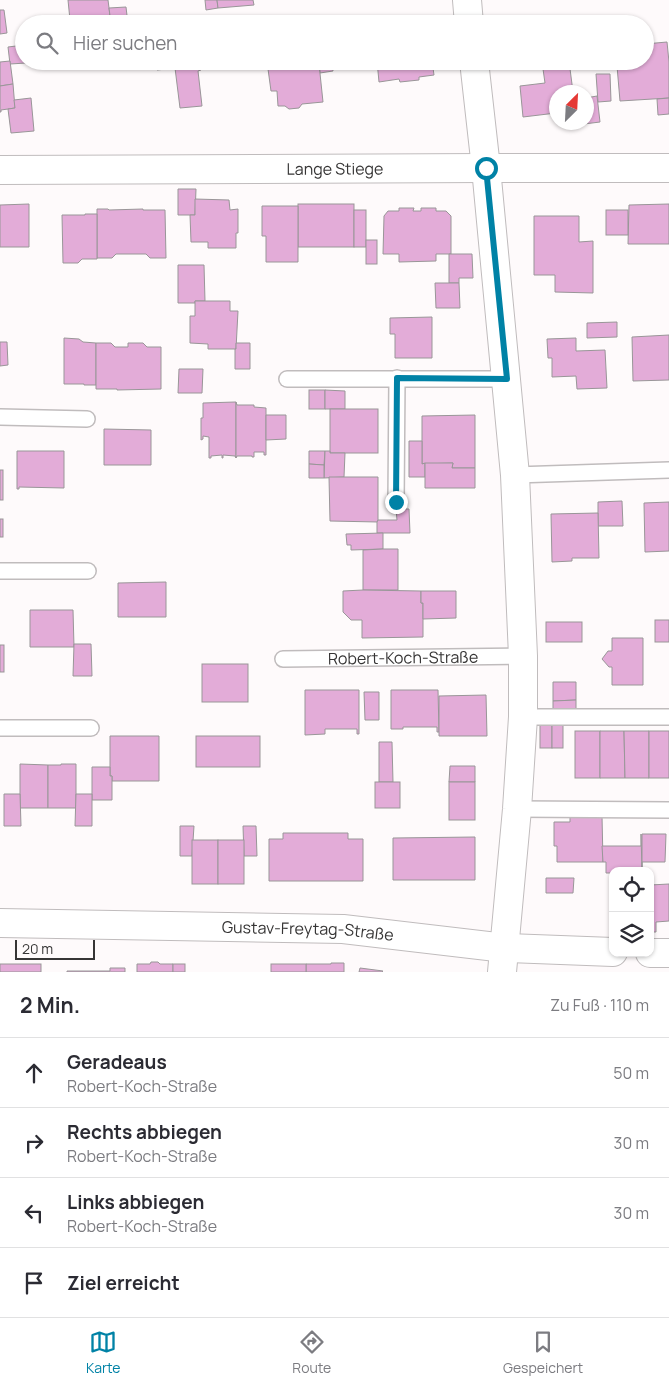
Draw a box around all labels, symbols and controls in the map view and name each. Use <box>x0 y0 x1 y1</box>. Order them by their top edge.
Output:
search box <box>15 15 654 70</box>
icon: search <box>33 29 61 57</box>
text: Hier suchen <box>73 30 177 56</box>
north arrow <box>549 85 594 130</box>
street label: Lange Stiege <box>287 157 383 180</box>
route start <box>475 157 498 180</box>
route end <box>385 491 408 514</box>
street label: Robert-Koch-Straße <box>328 646 478 669</box>
map controls <box>609 867 654 957</box>
button: locate <box>609 867 654 912</box>
button: layers <box>609 912 654 957</box>
street label: Gustav-Freytag-Straße <box>222 916 395 946</box>
scale bar <box>15 937 95 960</box>
text: 20 m <box>22 939 53 958</box>
text: 2 Min. <box>20 991 80 1019</box>
text: Zu Fuß · 110 m <box>550 994 649 1016</box>
text: Geradeaus <box>67 1049 167 1075</box>
icon: ahead <box>20 1059 48 1087</box>
text: 50 m <box>613 1062 649 1084</box>
text: Robert-Koch-Straße <box>67 1075 217 1097</box>
text: Rechts abbiegen <box>67 1119 222 1145</box>
icon: right <box>20 1129 48 1157</box>
text: 30 m <box>614 1132 649 1154</box>
text: Robert-Koch-Straße <box>67 1145 217 1167</box>
text: Links abbiegen <box>67 1189 204 1215</box>
icon: left <box>20 1199 48 1227</box>
text: 30 m <box>614 1202 649 1224</box>
text: Robert-Koch-Straße <box>67 1215 217 1237</box>
icon: arrive <box>20 1269 48 1297</box>
text: Ziel erreicht <box>67 1270 180 1296</box>
tab: Karte <box>86 1328 121 1377</box>
tab: Route <box>292 1328 331 1377</box>
tab: Gespeichert <box>503 1328 583 1377</box>

